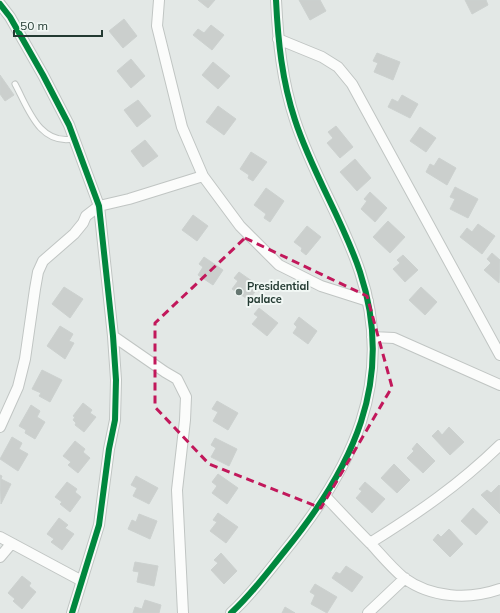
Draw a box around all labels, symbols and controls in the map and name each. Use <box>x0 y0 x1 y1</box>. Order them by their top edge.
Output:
scale bar <box>14 12 102 38</box>
text: 50 m <box>20 18 48 33</box>
place label: Presidential palace <box>247 279 309 306</box>
marker: Presidential palace <box>234 287 244 297</box>

